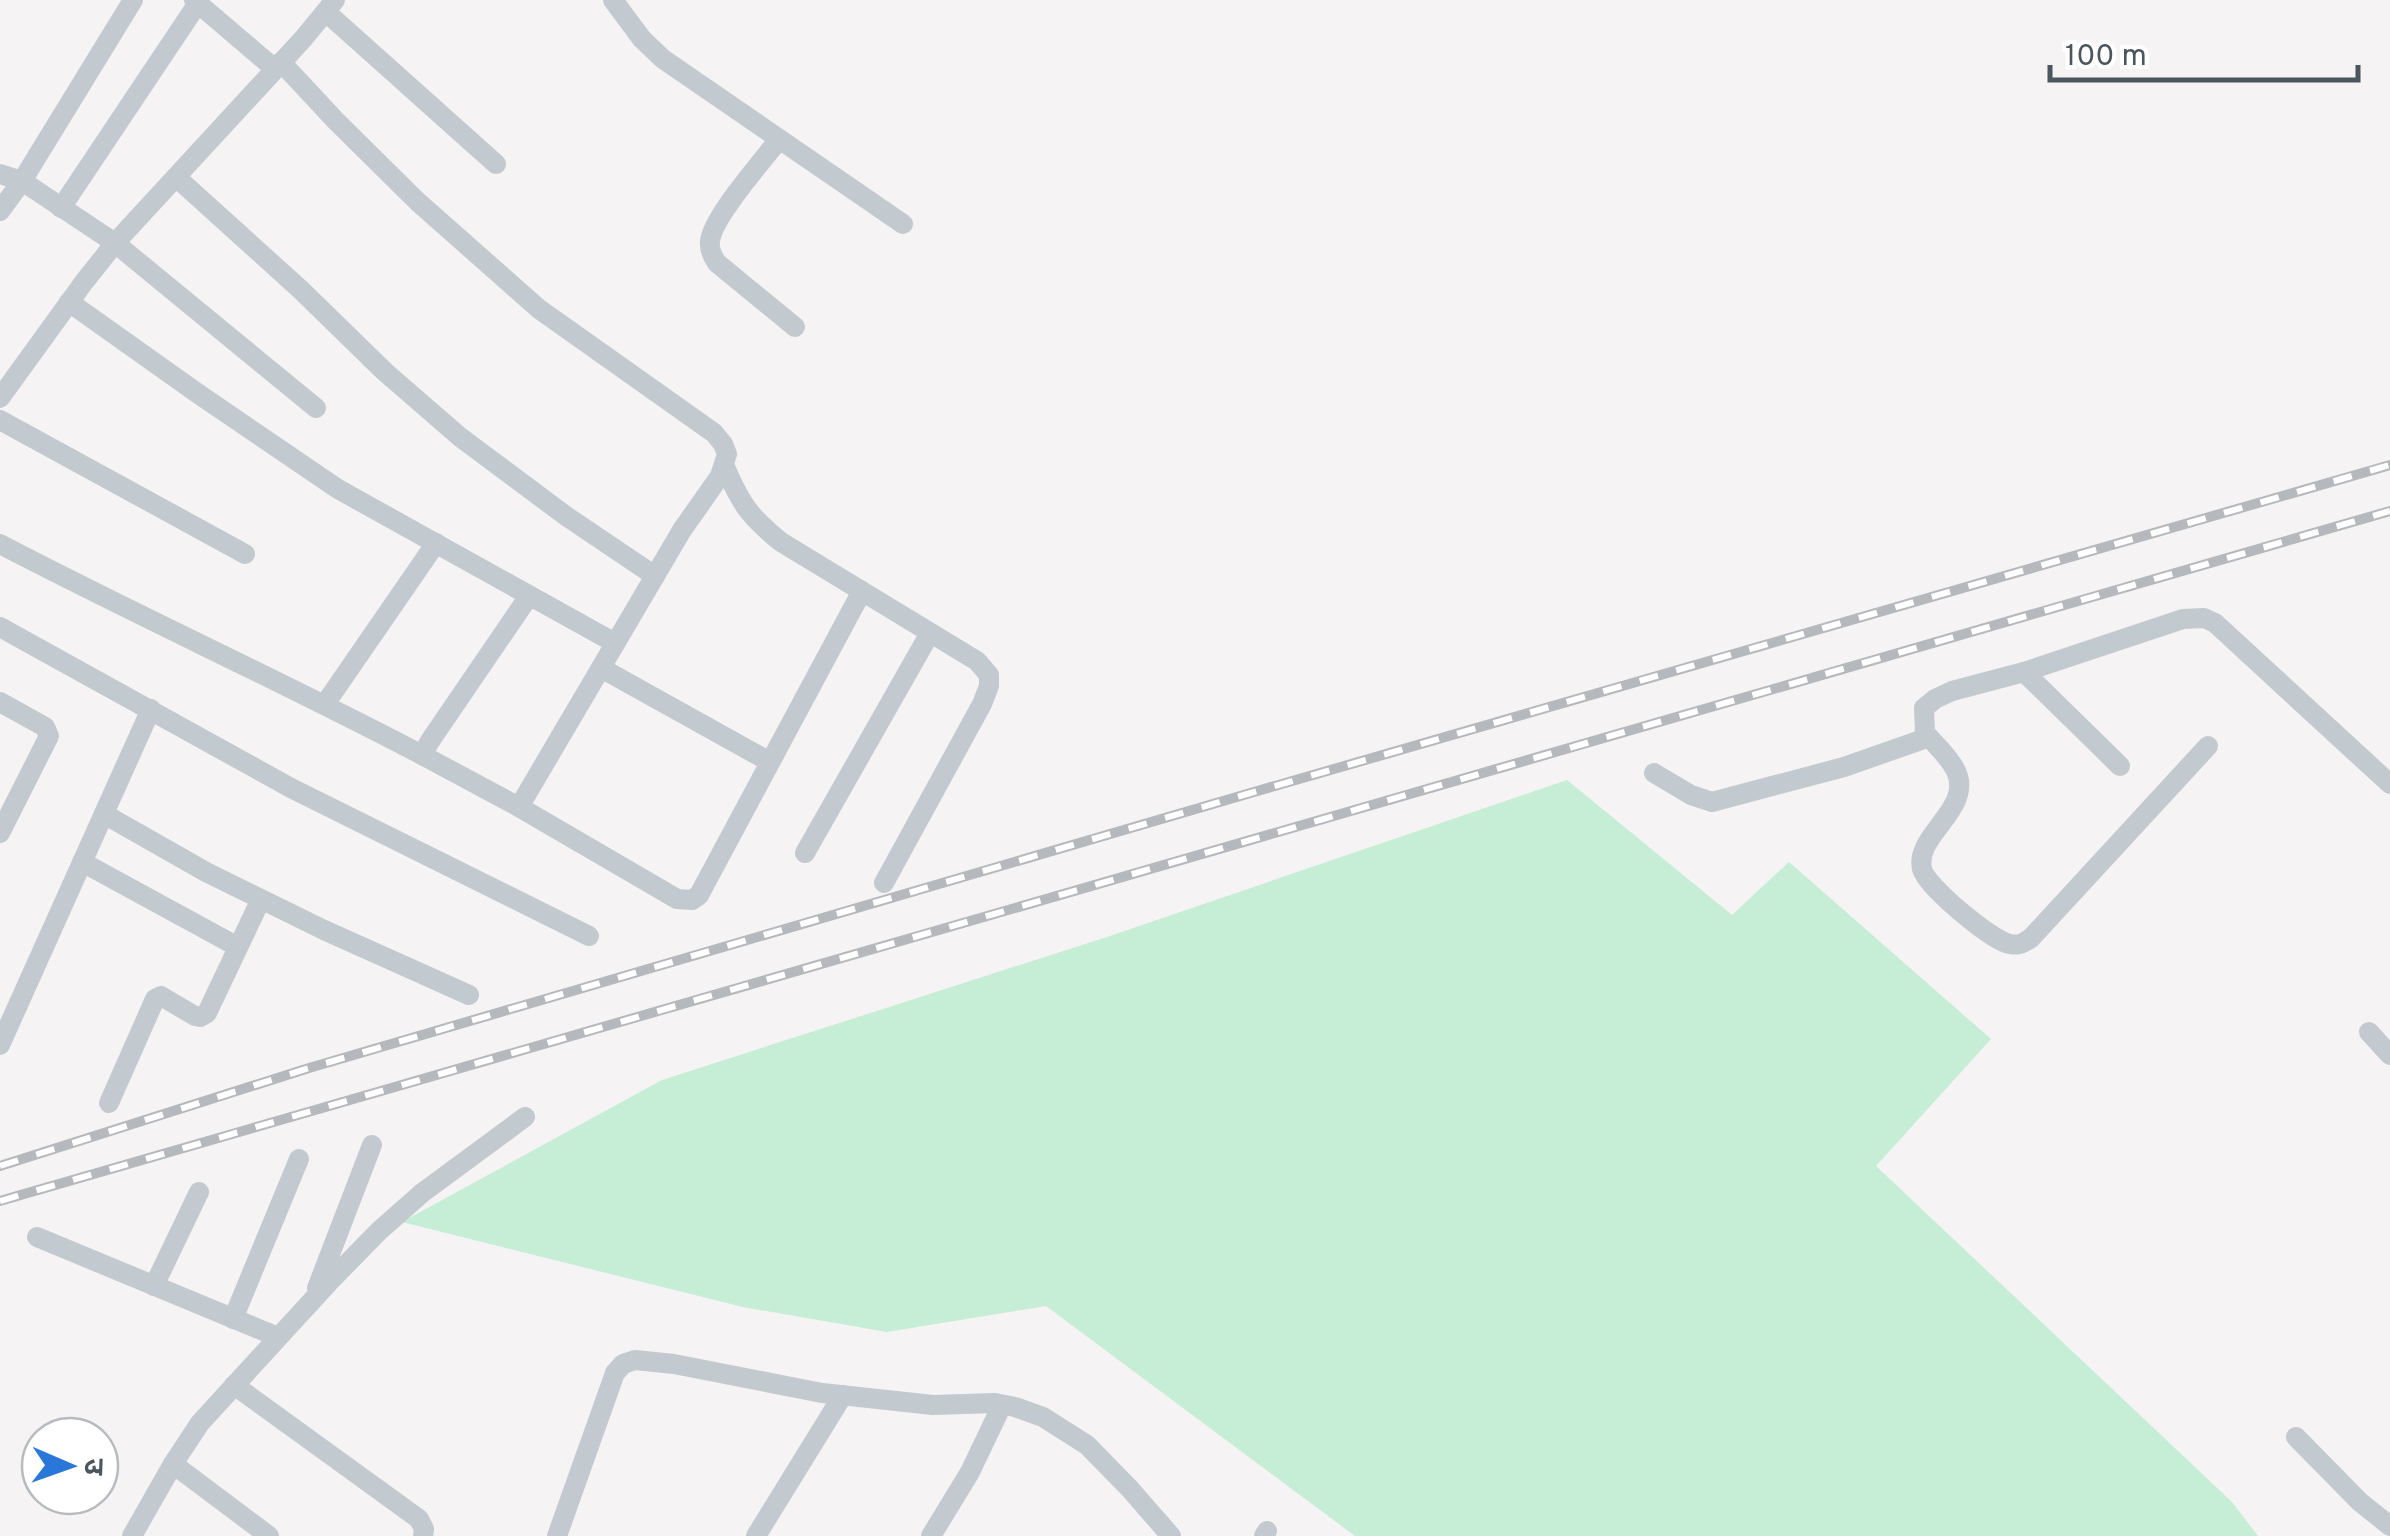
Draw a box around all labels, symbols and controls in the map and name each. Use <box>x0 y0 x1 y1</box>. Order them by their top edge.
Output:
scale bar <box>2050 20 2358 82</box>
text: 100 m <box>2065 39 2147 76</box>
north arrow <box>20 1416 120 1516</box>
text: उ <box>74 1458 110 1476</box>

